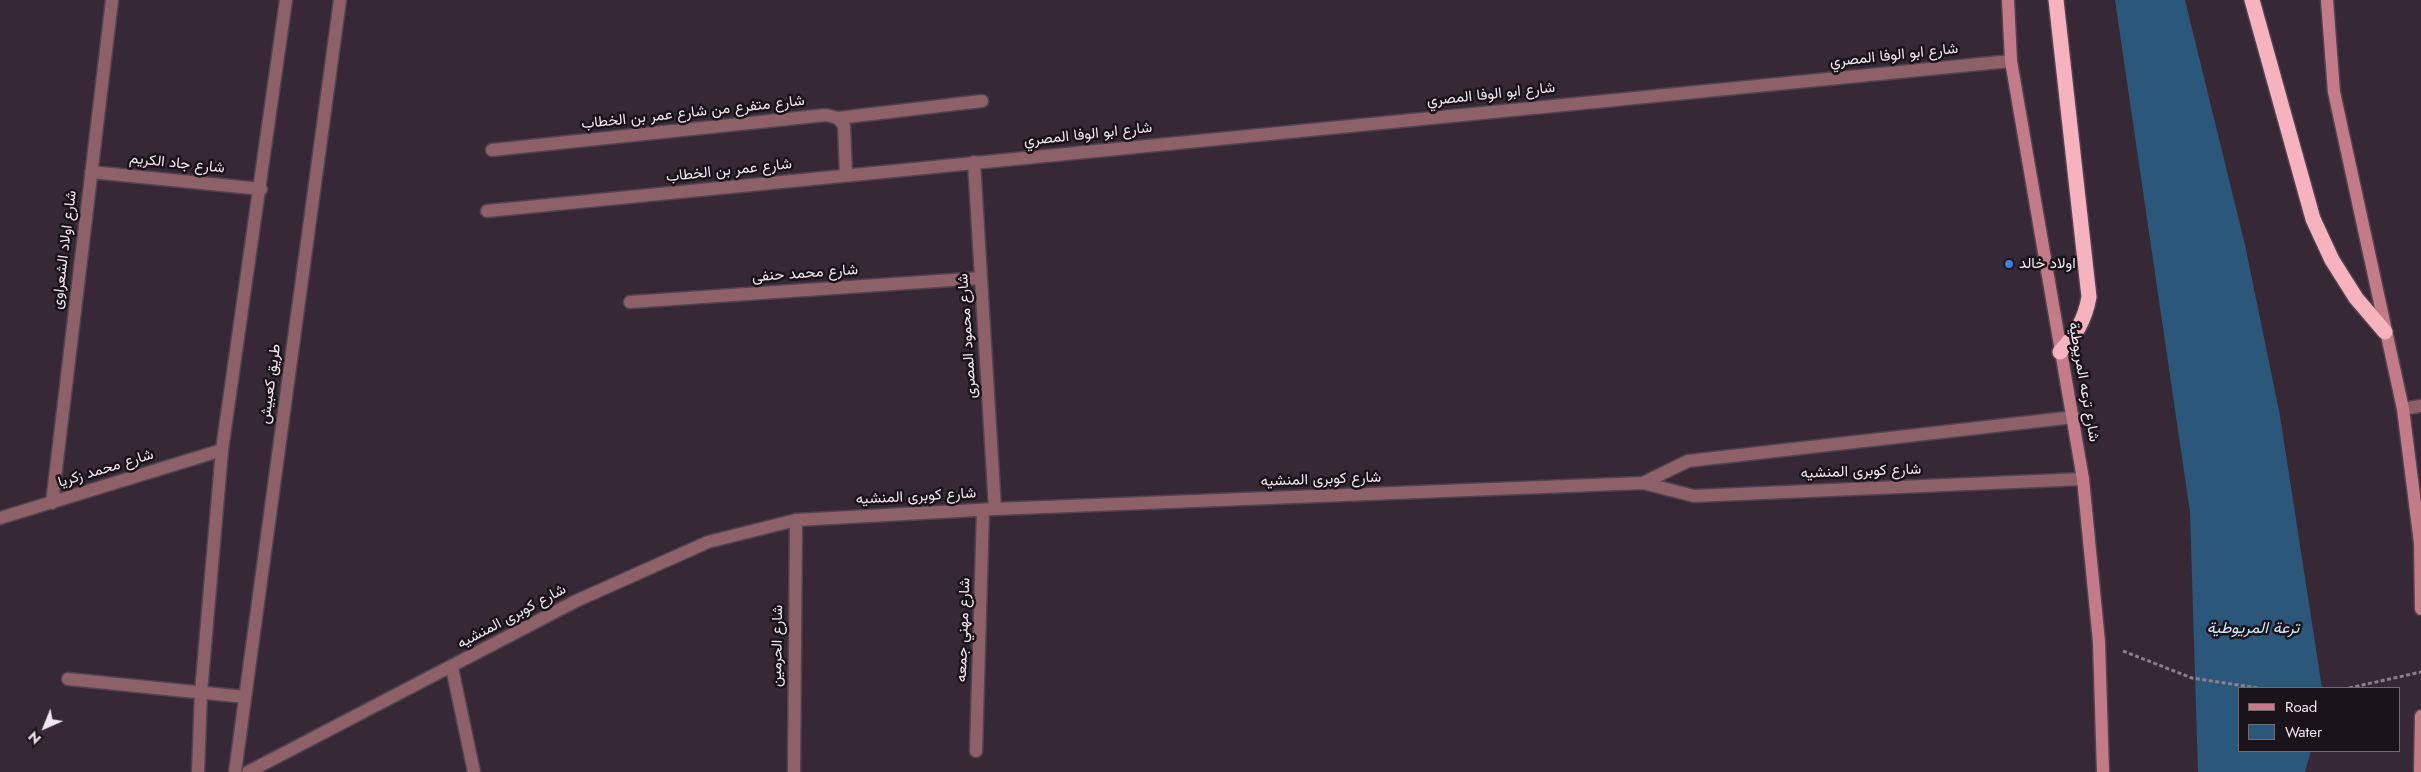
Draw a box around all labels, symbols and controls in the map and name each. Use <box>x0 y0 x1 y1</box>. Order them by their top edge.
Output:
street label: شارع ابو الوفا المصري <box>1829 40 1959 72</box>
street label: شارع ابو الوفا المصري <box>1426 79 1556 111</box>
street label: شارع متفرع من شارع عمر بن الخطاب <box>580 92 806 134</box>
street label: شارع ابو الوفا المصري <box>1023 119 1153 151</box>
street label: شارع جاد الكريم <box>128 150 226 178</box>
street label: شارع عمر بن الخطاب <box>665 155 793 187</box>
street label: شارع اولاد الشعراوى <box>49 190 81 310</box>
place label: اولاد خالد <box>2019 255 2076 273</box>
marker: اولاد خالد <box>2003 258 2015 270</box>
street label: شارع محمد حنفى <box>751 261 859 287</box>
street label: شارع محمود المصرى <box>955 273 981 399</box>
street label: شارع ترعه المريوطية <box>2064 321 2102 443</box>
street label: طريق كعبيش <box>256 343 286 425</box>
street label: شارع محمد زكريا <box>56 446 156 492</box>
street label: شارع كوبرى المنشيه <box>1800 461 1922 483</box>
street label: شارع كوبرى المنشيه <box>1260 469 1382 491</box>
street label: شارع كوبرى المنشيه <box>855 485 977 509</box>
street label: شارع مهني جمعه <box>953 578 975 682</box>
street label: شارع كوبرى المنشيه <box>455 581 569 653</box>
street label: شارع الحرمين <box>768 605 788 687</box>
water label: ترعة المريوطية <box>2207 619 2299 639</box>
legend <box>2238 687 2401 752</box>
text: Road <box>2285 696 2317 718</box>
north arrow <box>20 702 70 752</box>
text: Water <box>2285 721 2322 743</box>
text: N <box>24 727 46 749</box>

